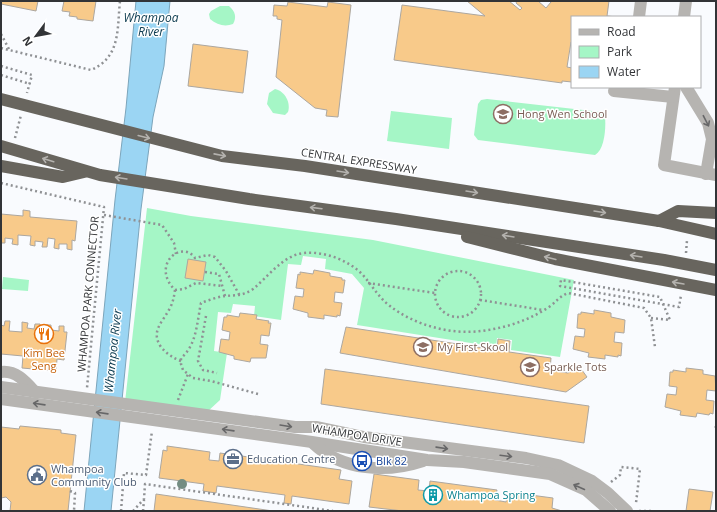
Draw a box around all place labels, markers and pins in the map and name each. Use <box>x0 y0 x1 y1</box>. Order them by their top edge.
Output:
school or university icon: Hong Wen School <box>492 103 514 125</box>
place label: Hong Wen School <box>517 106 607 121</box>
restaurant icon: Kim Bee Seng <box>33 323 55 345</box>
school or university icon: My First Skool <box>412 336 434 358</box>
place label: My First Skool <box>437 339 508 354</box>
place label: Kim Bee Seng <box>23 345 65 373</box>
school or university icon: Sparkle Tots <box>519 356 541 378</box>
place label: Sparkle Tots <box>544 359 607 374</box>
office icon: Education Centre <box>222 448 244 470</box>
bus stop icon: Blk 82 <box>351 450 373 472</box>
place label: Education Centre <box>247 451 335 466</box>
place label: Blk 82 <box>376 453 407 468</box>
place label: Whampoa Community Club <box>51 461 137 489</box>
public building icon: Whampoa Community Club <box>26 464 48 486</box>
building icon: Whampoa Spring <box>422 484 444 506</box>
place label: Whampoa Spring <box>447 487 535 502</box>

